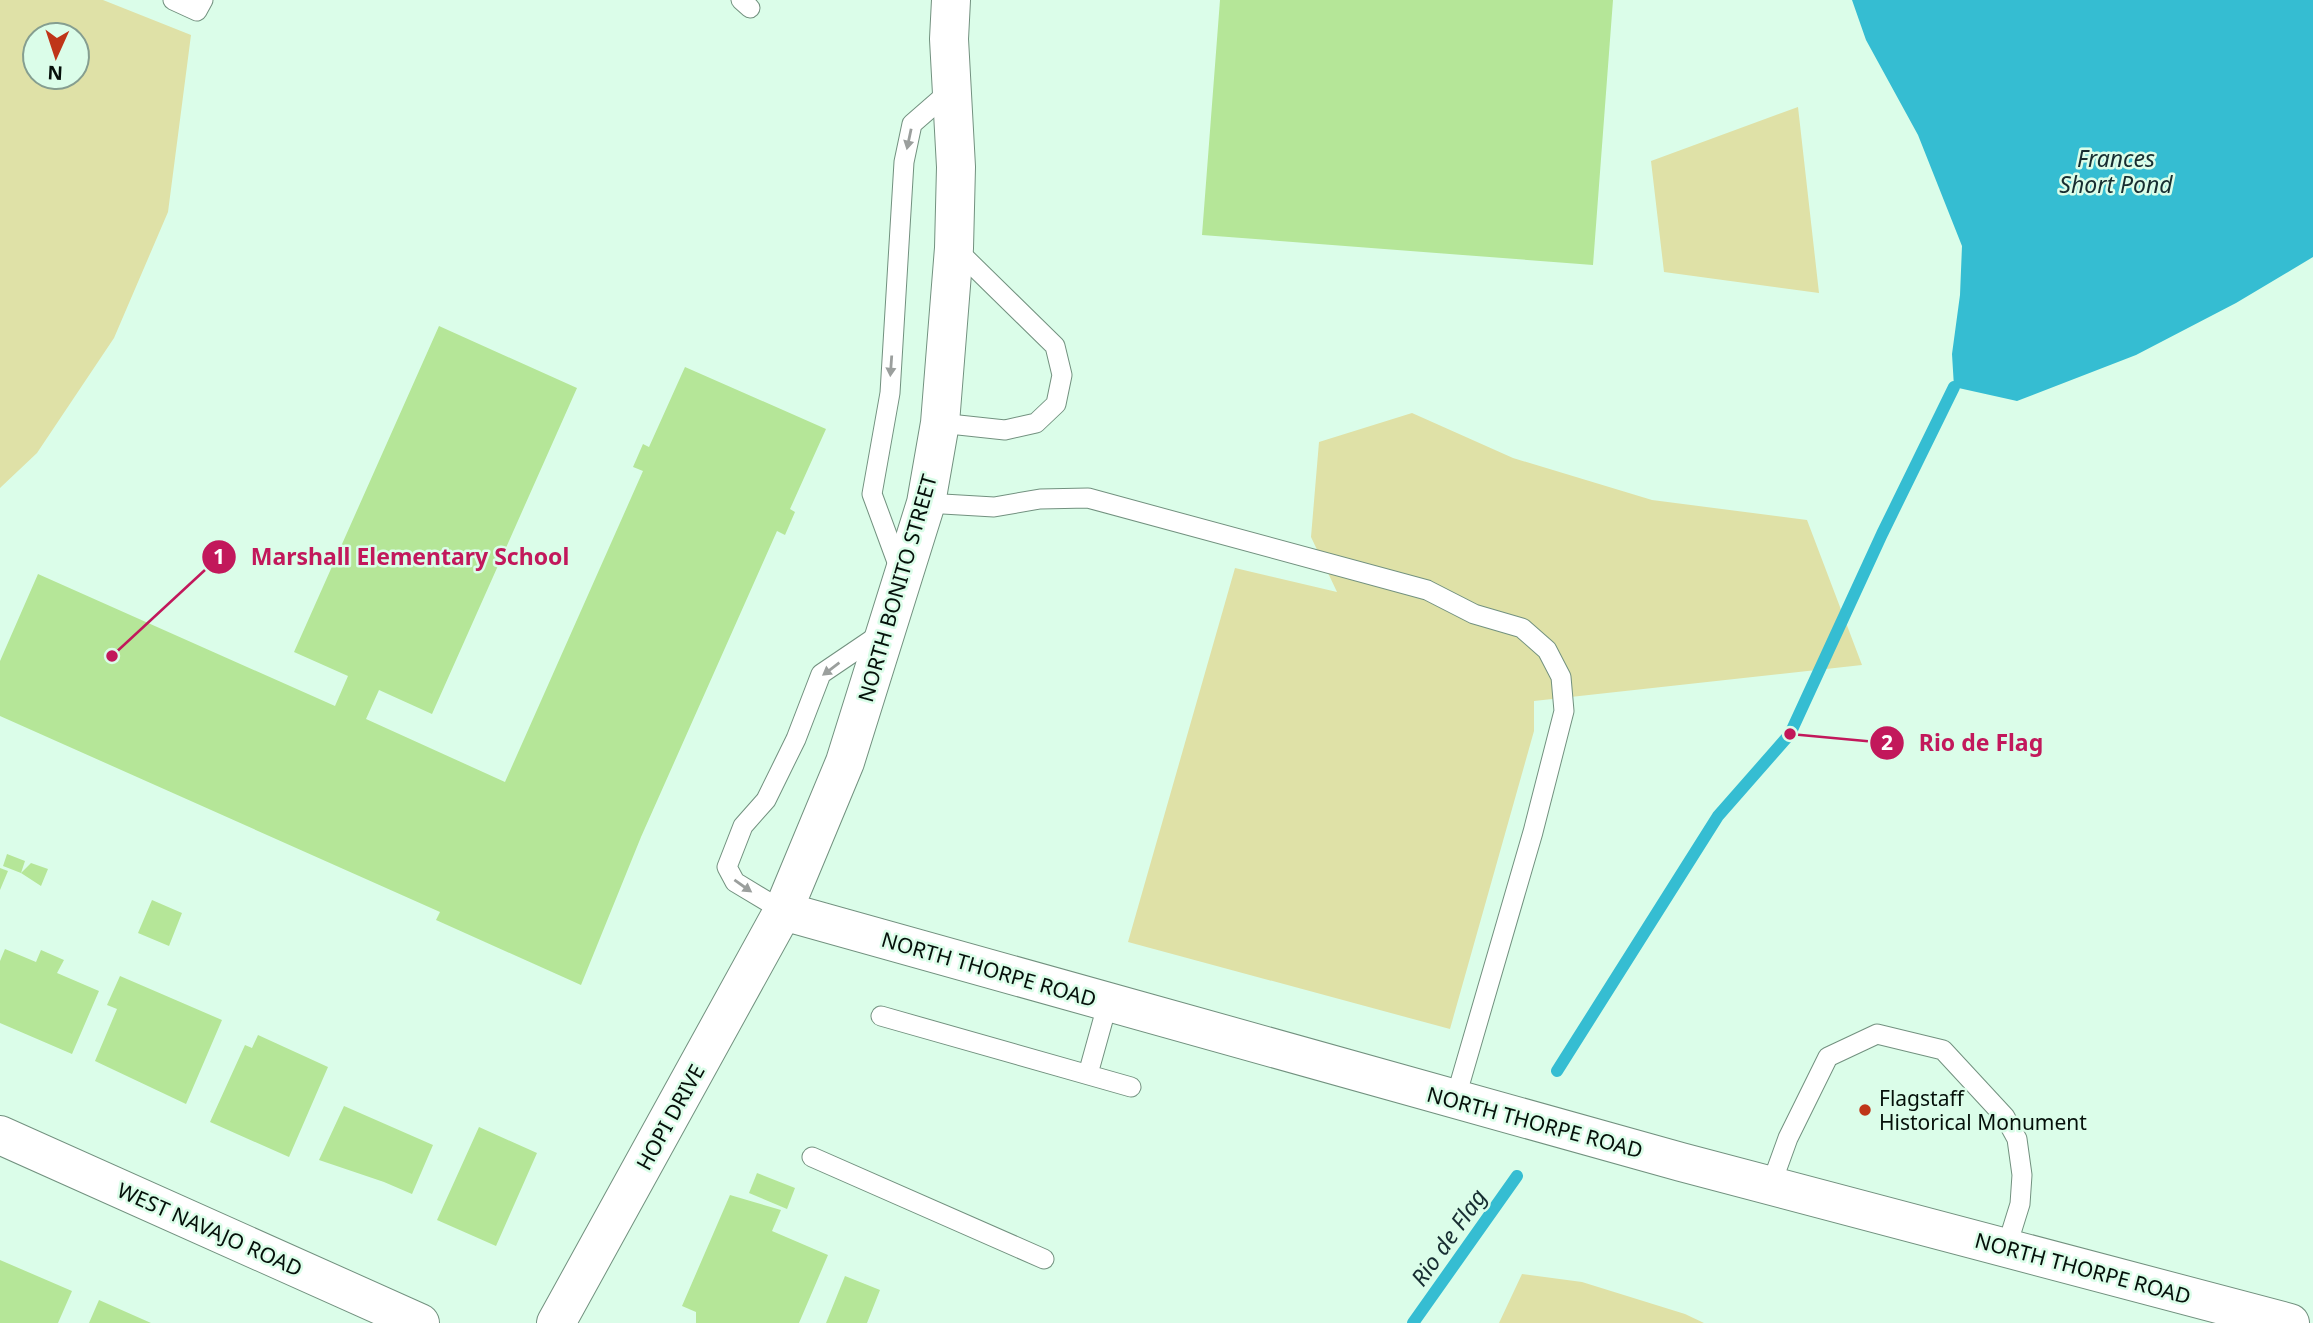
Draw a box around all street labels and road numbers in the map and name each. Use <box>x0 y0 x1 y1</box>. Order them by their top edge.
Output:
street label: NORTH BONITO STREET <box>851 471 943 705</box>
street label: NORTH THORPE ROAD <box>878 925 1100 1013</box>
street label: HOPI DRIVE <box>629 1059 711 1175</box>
street label: NORTH THORPE ROAD <box>1424 1080 1646 1164</box>
street label: WEST NAVAJO ROAD <box>113 1176 307 1282</box>
street label: NORTH THORPE ROAD <box>1972 1226 2194 1310</box>

